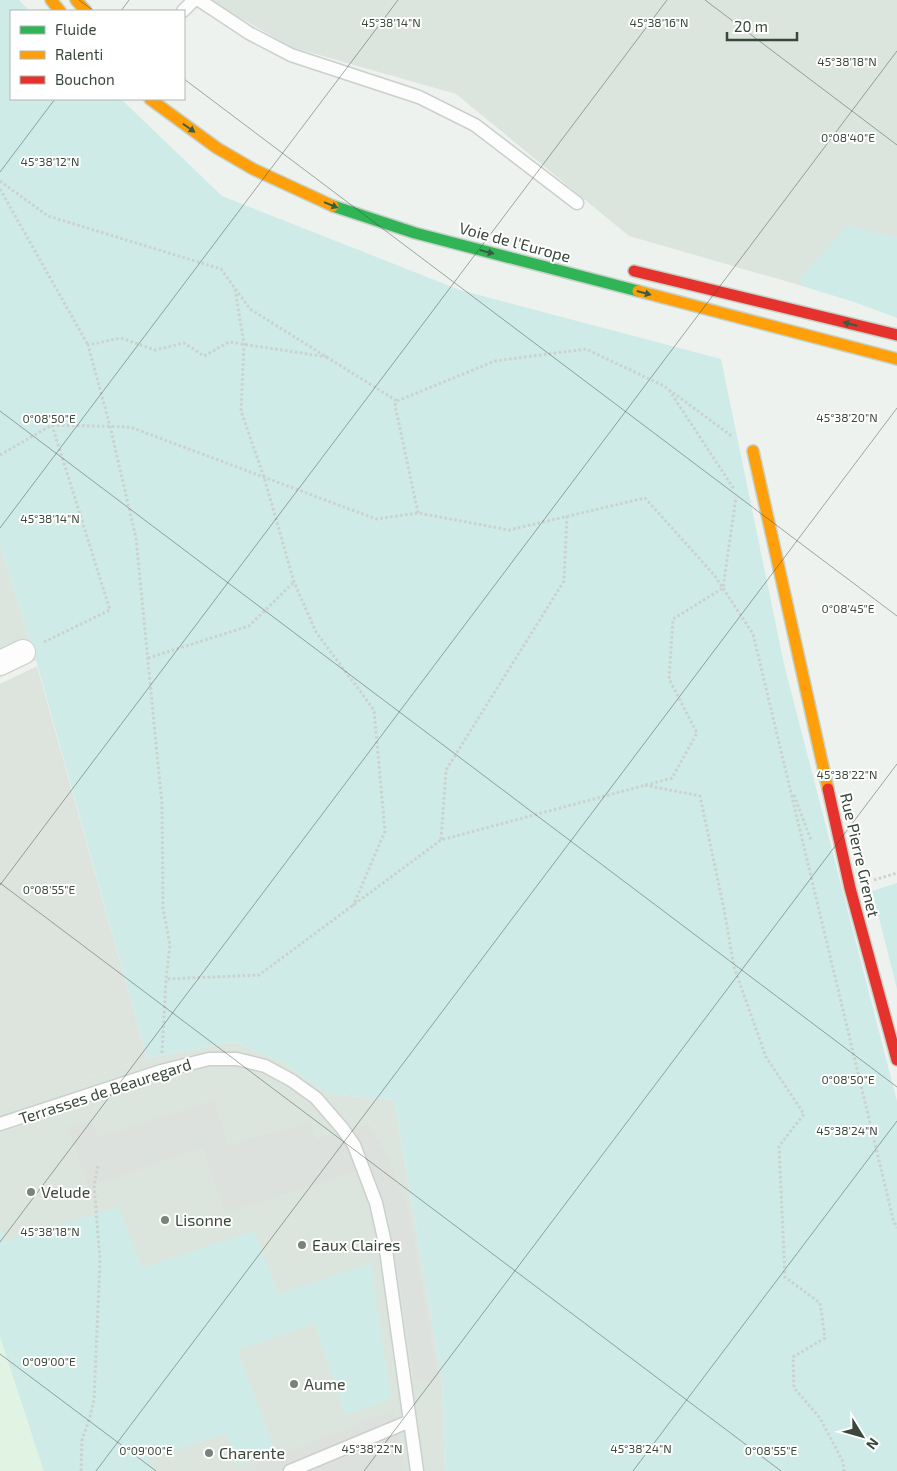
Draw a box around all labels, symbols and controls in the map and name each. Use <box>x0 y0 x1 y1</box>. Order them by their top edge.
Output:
legend <box>10 10 185 100</box>
scale bar <box>727 10 797 42</box>
text: 45°38'14"N <box>361 15 421 29</box>
text: 45°38'16"N <box>630 15 688 29</box>
text: 20 m <box>734 17 768 35</box>
text: Fluide <box>55 20 96 38</box>
text: Ralenti <box>55 45 103 63</box>
text: 45°38'18"N <box>817 54 877 68</box>
text: Bouchon <box>55 70 115 88</box>
one-way arrow <box>182 123 196 133</box>
text: 0°08'40"E <box>821 130 875 144</box>
text: 45°38'12"N <box>21 154 79 168</box>
one-way arrow <box>324 202 338 210</box>
street label: Voie de l'Europe <box>457 217 573 266</box>
one-way arrow <box>479 248 494 256</box>
one-way arrow <box>636 289 651 297</box>
one-way arrow <box>842 320 857 328</box>
text: 45°38'20"N <box>816 410 878 424</box>
text: 0°08'50"E <box>22 411 76 425</box>
text: 45°38'14"N <box>20 511 80 525</box>
text: 0°08'45"E <box>821 601 875 615</box>
text: 45°38'22"N <box>817 767 877 781</box>
street label: Rue Pierre Grenet <box>837 791 884 919</box>
text: 0°08'55"E <box>23 882 75 896</box>
street label: Terrasses de Beauregard <box>16 1054 193 1127</box>
text: 0°08'50"E <box>821 1072 875 1086</box>
text: 45°38'24"N <box>816 1123 878 1137</box>
place label: Velude <box>41 1182 90 1201</box>
marker: Velude <box>25 1186 37 1198</box>
place label: Lisonne <box>175 1210 232 1229</box>
marker: Lisonne <box>159 1214 171 1226</box>
text: 45°38'18"N <box>20 1224 80 1238</box>
place label: Eaux Claires <box>312 1235 400 1254</box>
marker: Eaux Claires <box>296 1239 308 1251</box>
text: 0°09'00"E <box>22 1354 76 1368</box>
place label: Aume <box>304 1374 346 1393</box>
marker: Aume <box>288 1378 300 1390</box>
north arrow <box>837 1411 887 1461</box>
text: N <box>863 1435 883 1453</box>
text: 45°38'22"N <box>342 1441 402 1455</box>
text: 45°38'24"N <box>610 1441 672 1455</box>
text: 0°09'00"E <box>119 1443 173 1457</box>
place label: Charente <box>219 1443 285 1462</box>
text: 0°08'55"E <box>745 1443 797 1457</box>
marker: Charente <box>203 1447 215 1459</box>

